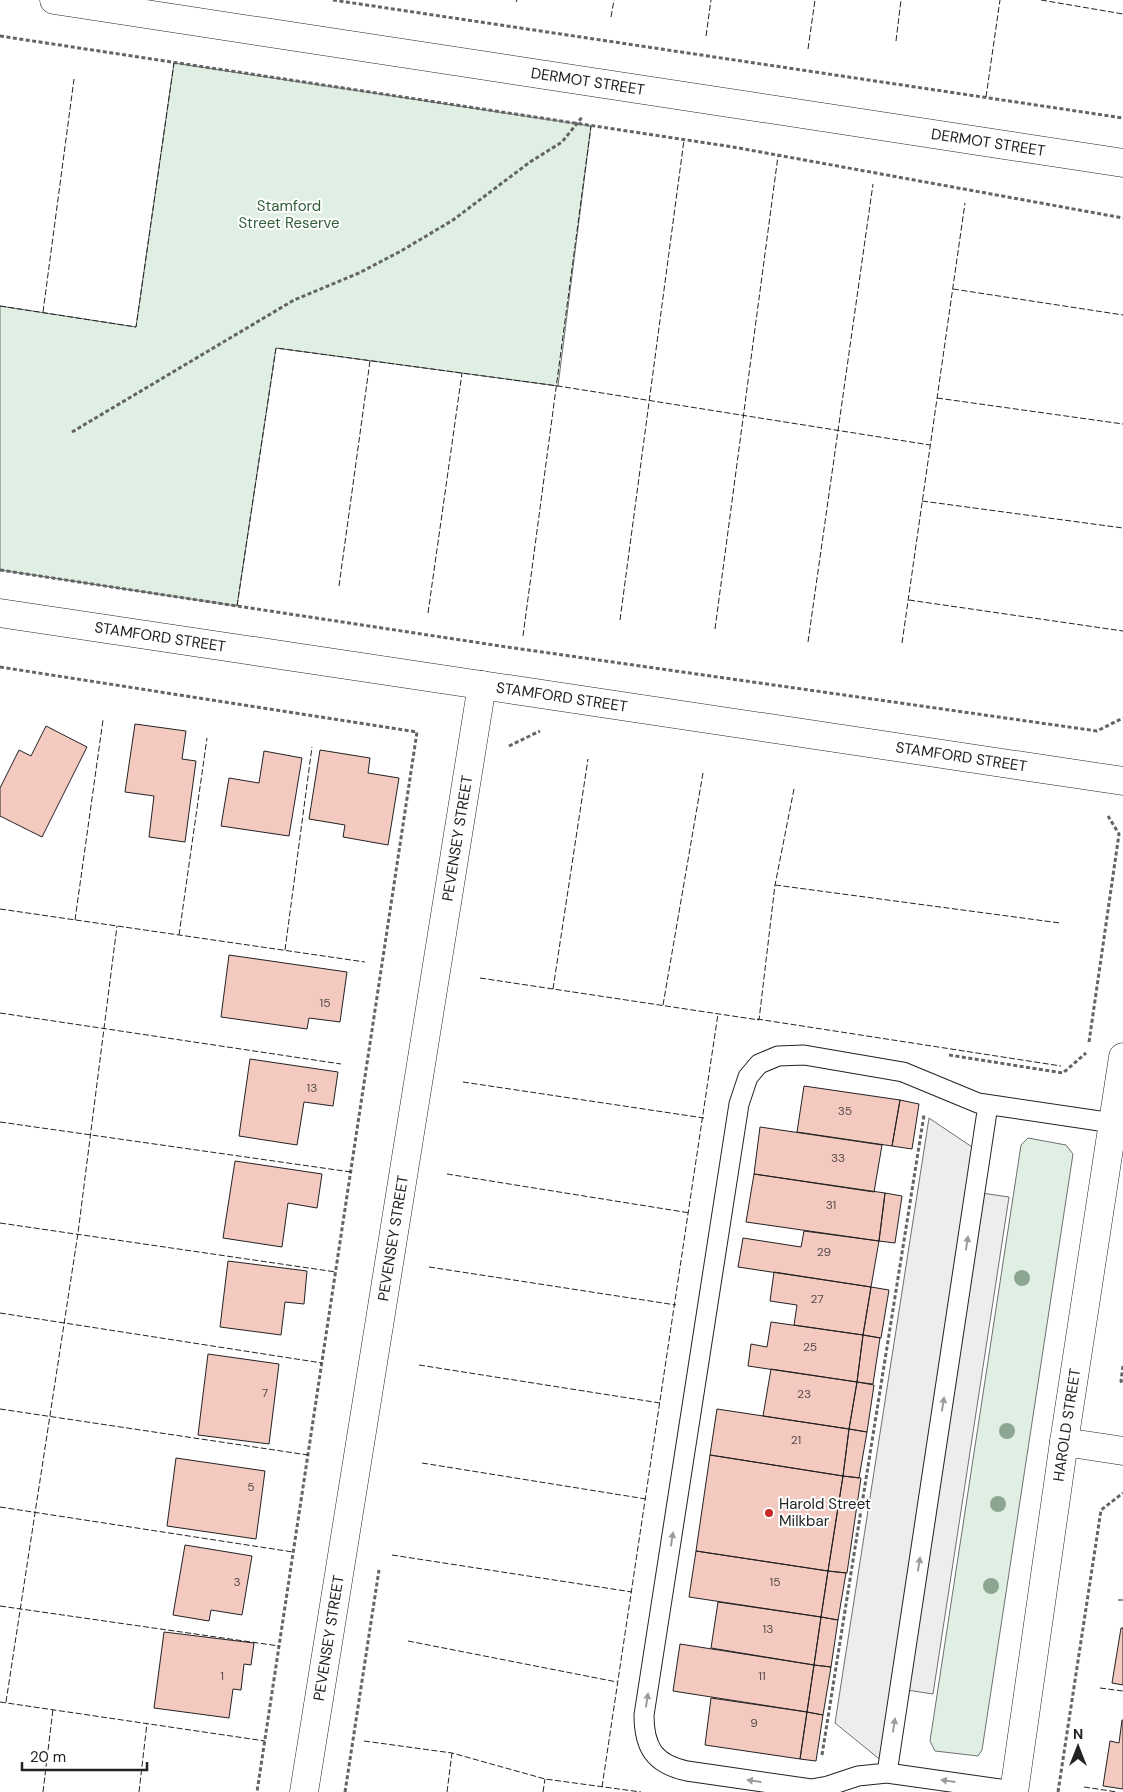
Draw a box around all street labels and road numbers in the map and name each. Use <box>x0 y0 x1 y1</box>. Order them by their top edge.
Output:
street label: DERMOT STREET <box>529 63 646 100</box>
street label: DERMOT STREET <box>930 124 1047 161</box>
street label: STAMFORD STREET <box>93 617 227 657</box>
street label: STAMFORD STREET <box>495 677 629 717</box>
street label: STAMFORD STREET <box>894 737 1028 776</box>
street label: PEVENSEY STREET <box>437 774 477 903</box>
street label: PEVENSEY STREET <box>373 1174 413 1302</box>
street label: HAROLD STREET <box>1048 1367 1085 1483</box>
street label: PEVENSEY STREET <box>309 1574 349 1702</box>

